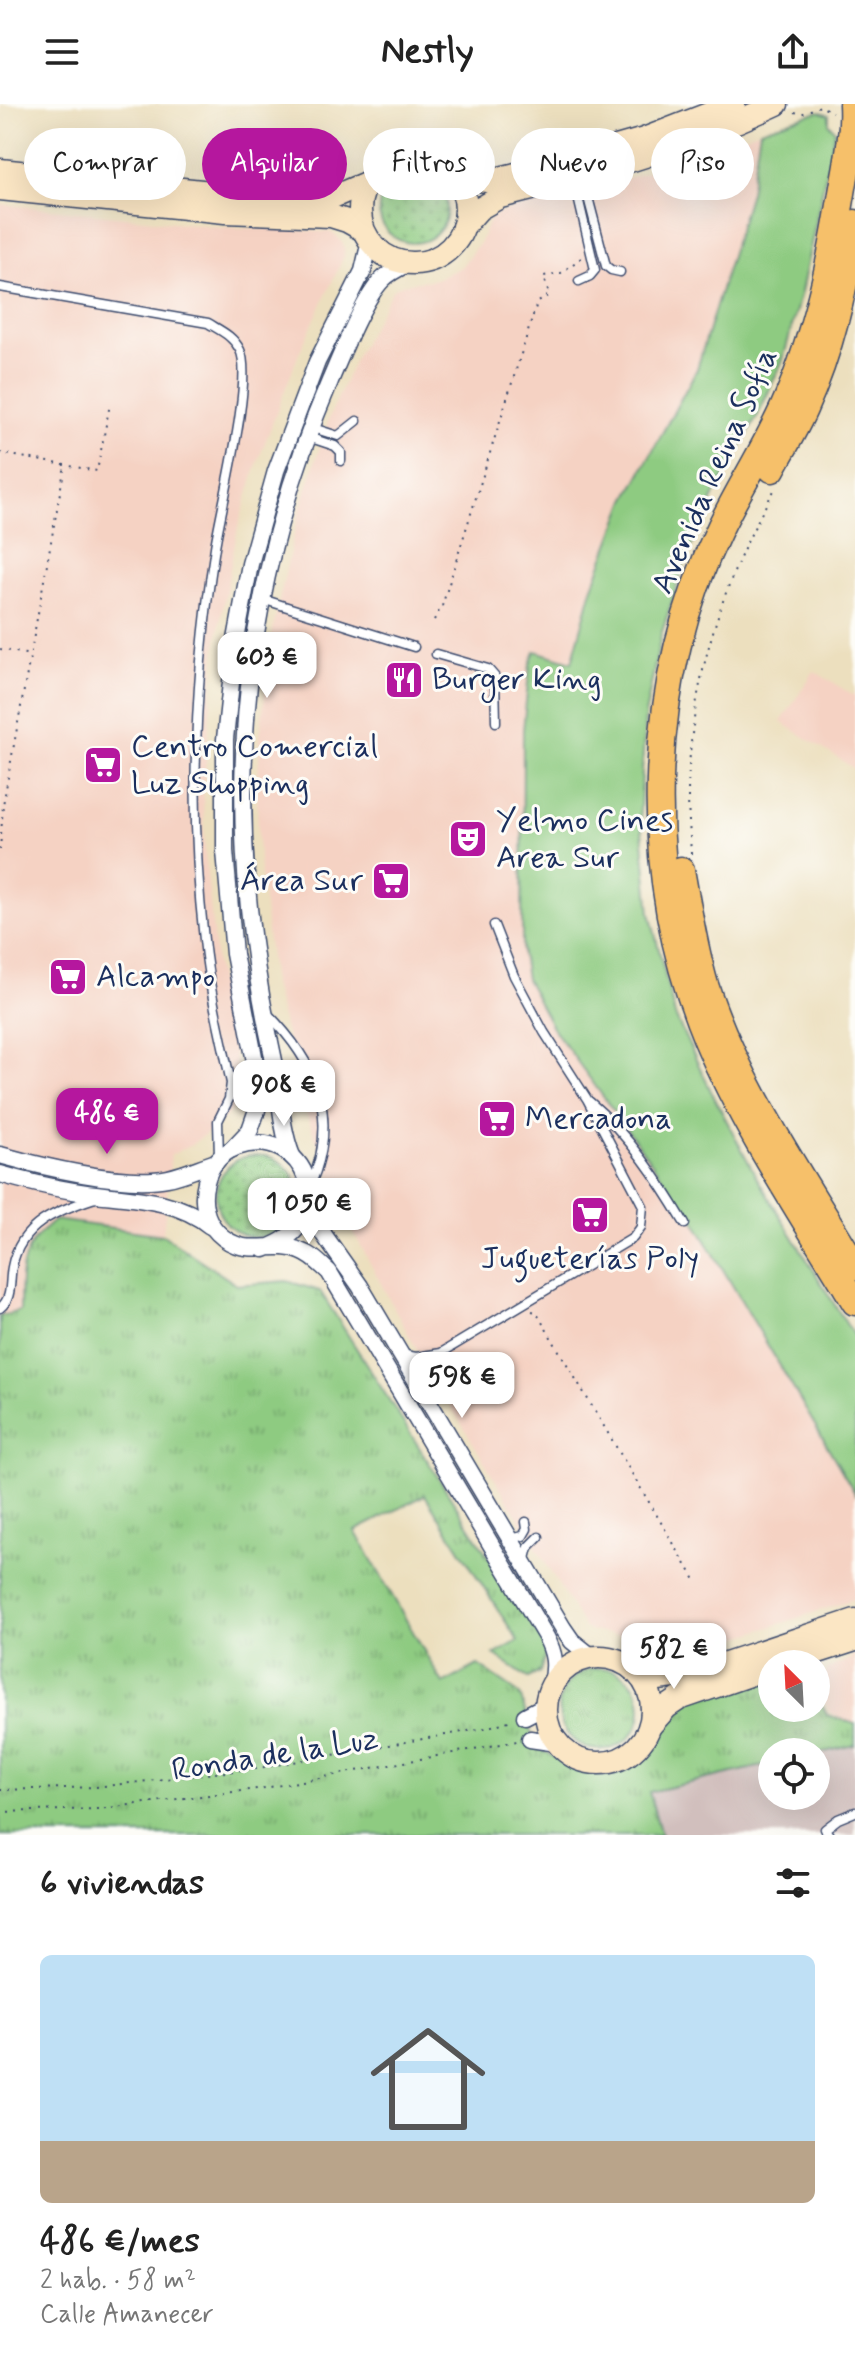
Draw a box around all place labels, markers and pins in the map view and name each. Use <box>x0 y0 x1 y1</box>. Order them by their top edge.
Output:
pin: 603 € <box>211 632 323 700</box>
restaurant icon: Burger King <box>383 659 425 701</box>
place label: Burger King <box>432 659 601 703</box>
place label: Centro Comercial Luz Shopping <box>131 726 378 805</box>
supermarket icon: Centro Comercial Luz Shopping <box>82 744 124 786</box>
place label: Yelmo Cines Area Sur <box>496 800 673 879</box>
theatre icon: Yelmo Cines Area Sur <box>447 818 489 860</box>
place label: Área Sur <box>240 860 364 902</box>
supermarket icon: Área Sur <box>370 860 412 902</box>
supermarket icon: Alcampo <box>47 956 89 998</box>
place label: Alcampo <box>96 956 215 998</box>
pin: 908 € <box>228 1060 340 1128</box>
pin: 486 € <box>51 1088 163 1156</box>
supermarket icon: Mercadona <box>476 1098 518 1140</box>
place label: Mercadona <box>525 1098 672 1140</box>
pin: 1 050 € <box>235 1178 383 1246</box>
supermarket icon: Jugueterías Poly <box>569 1194 611 1236</box>
place label: Jugueterías Poly <box>481 1238 699 1283</box>
pin: 598 € <box>406 1352 518 1420</box>
pin: 582 € <box>618 1623 730 1691</box>

